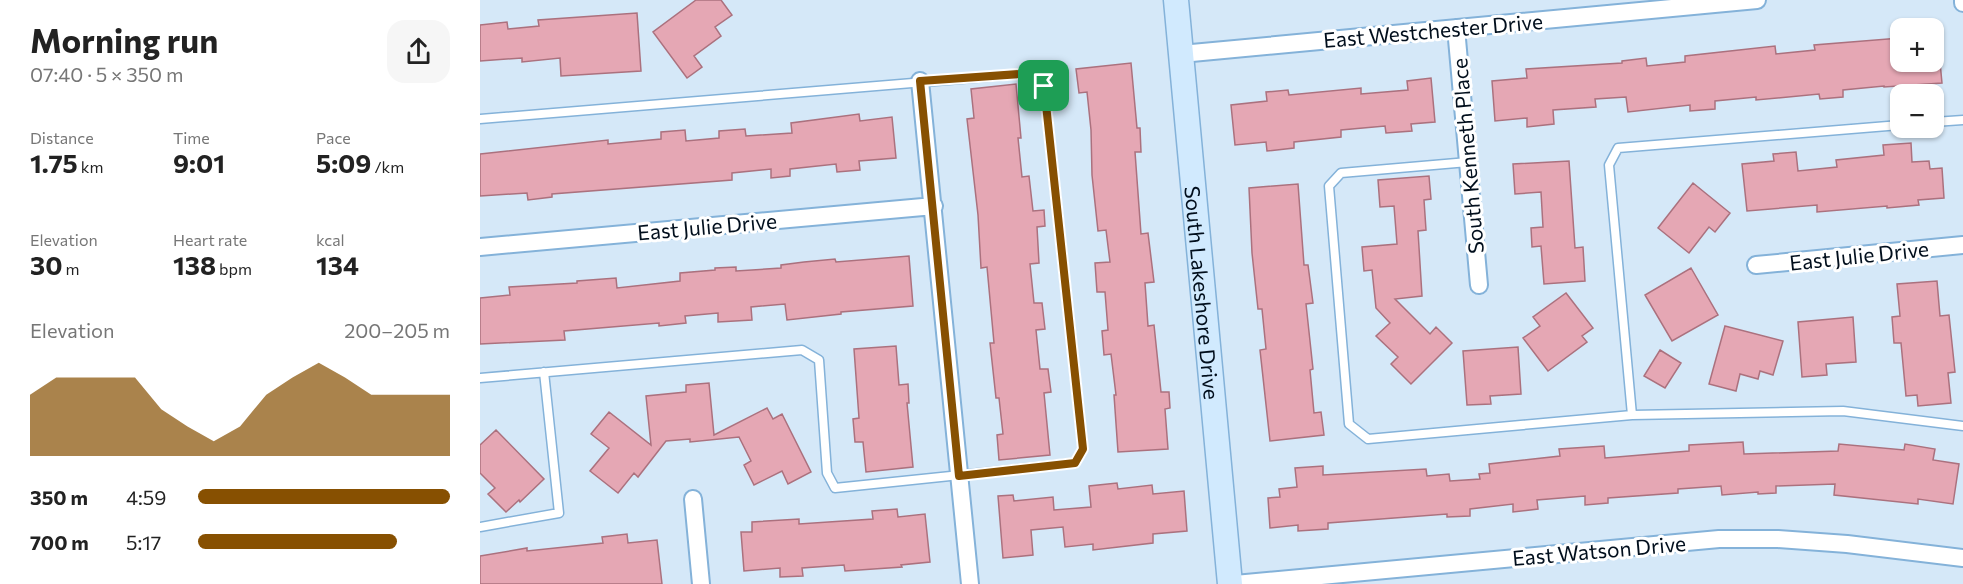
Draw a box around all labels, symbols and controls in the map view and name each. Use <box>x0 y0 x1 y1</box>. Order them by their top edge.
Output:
street label: East Westchester Drive <box>1322 8 1544 52</box>
map controls <box>1890 18 1944 138</box>
button: + <box>1890 18 1944 72</box>
text: Morning run <box>30 19 218 60</box>
button: share <box>387 20 450 83</box>
street label: South Kenneth Place <box>1446 57 1488 255</box>
pin <box>1018 60 1069 111</box>
text: 07:40 · 5 × 350 m <box>30 62 183 86</box>
icon: arrive <box>1027 69 1060 102</box>
button: − <box>1890 84 1944 138</box>
text: Distance <box>30 128 94 147</box>
text: Time <box>173 128 210 147</box>
text: Pace <box>316 128 351 147</box>
text: 1.75 <box>30 147 78 178</box>
text: 9:01 <box>173 147 225 178</box>
text: 5:09 <box>316 147 371 178</box>
text: km <box>78 157 103 176</box>
text: /km <box>371 157 404 176</box>
street label: South Lakeshore Drive <box>1181 185 1225 401</box>
street label: East Julie Drive <box>636 207 778 245</box>
text: Elevation <box>30 230 98 249</box>
text: Heart rate <box>173 230 247 249</box>
text: kcal <box>316 230 345 249</box>
street label: East Julie Drive <box>1788 235 1930 275</box>
text: 30 <box>30 249 62 280</box>
text: 138 <box>173 249 216 280</box>
text: 134 <box>316 249 359 280</box>
text: m <box>62 259 79 278</box>
text: bpm <box>216 259 252 278</box>
text: Elevation <box>30 318 115 342</box>
text: 200–205 m <box>344 318 450 342</box>
text: 350 m <box>30 485 88 509</box>
text: 4:59 <box>126 485 166 509</box>
text: 700 m <box>30 530 89 554</box>
text: 5:17 <box>126 530 161 554</box>
street label: East Watson Drive <box>1511 530 1687 570</box>

